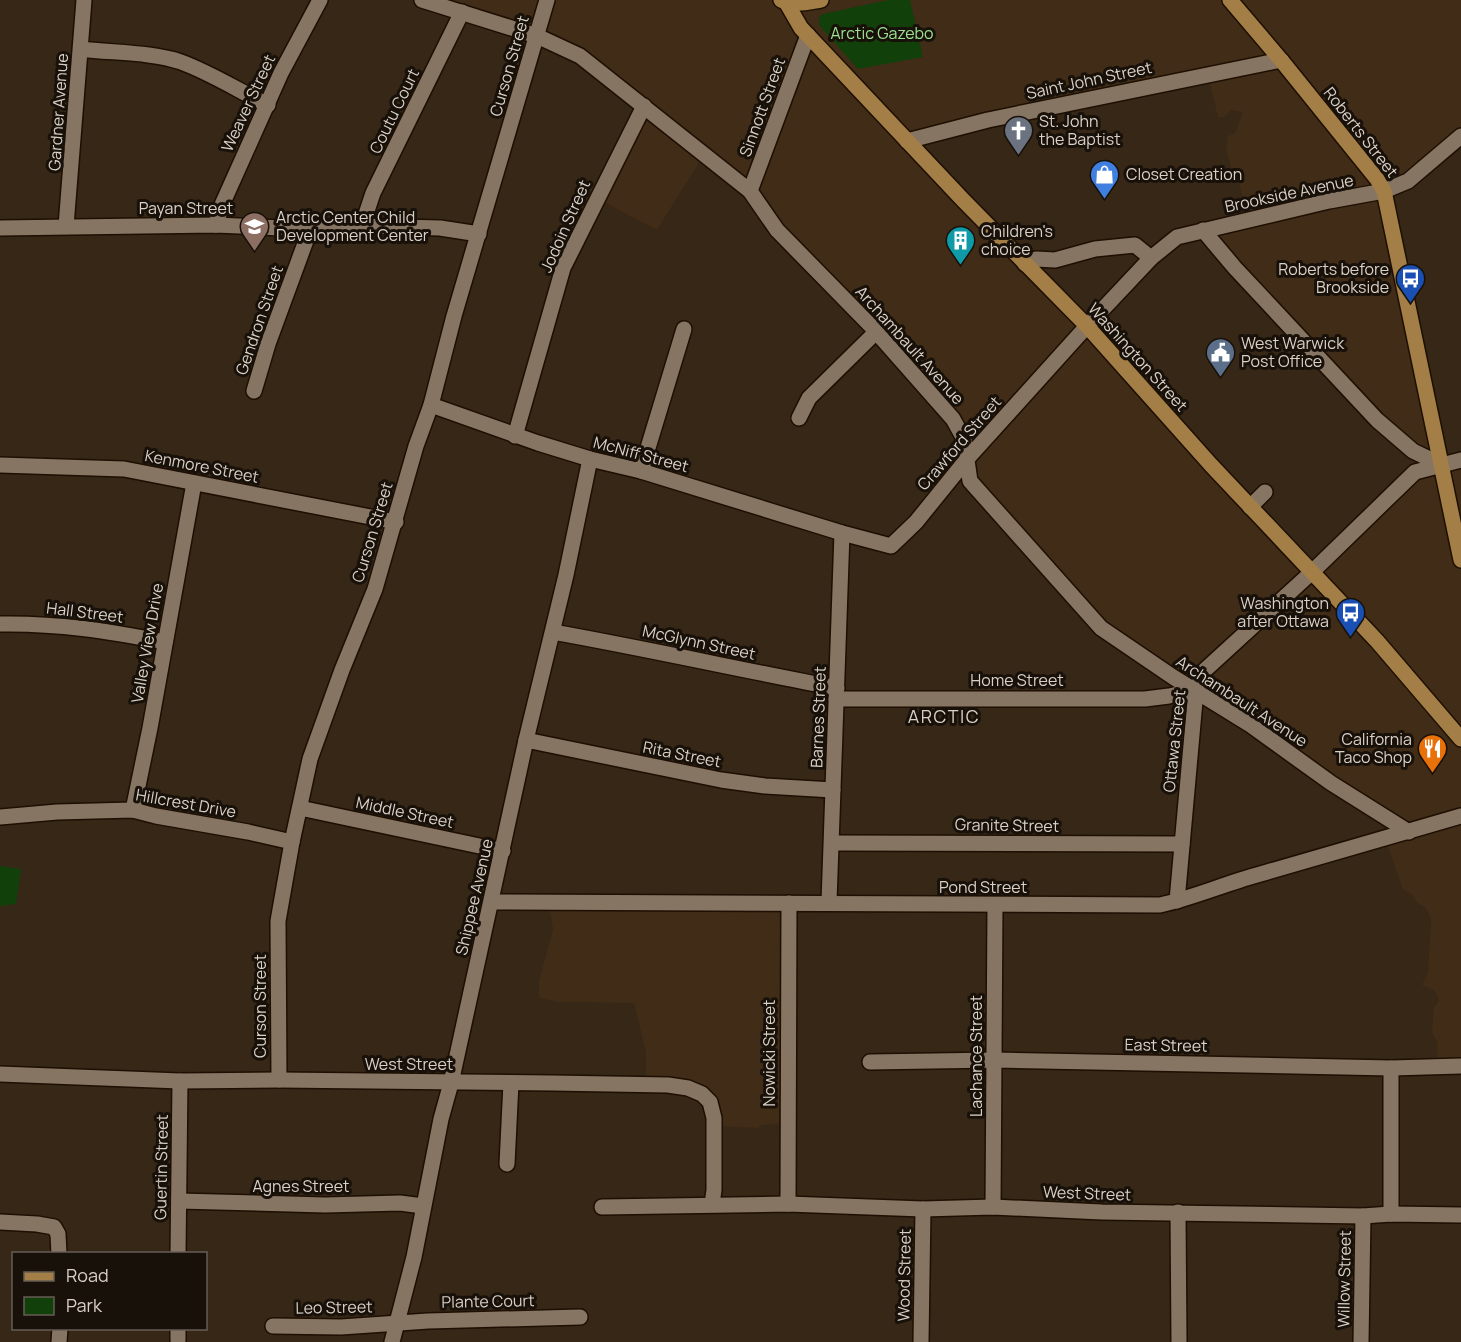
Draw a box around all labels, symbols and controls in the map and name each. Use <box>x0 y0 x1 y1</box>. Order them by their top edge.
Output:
street label: Curson Street <box>484 13 534 119</box>
park label: Arctic Gazebo <box>830 22 934 44</box>
street label: Weaver Street <box>216 51 280 155</box>
street label: Gardner Avenue <box>43 52 73 172</box>
street label: Sinnott Street <box>734 54 790 160</box>
street label: Saint John Street <box>1024 56 1154 104</box>
street label: Coutu Court <box>364 65 424 157</box>
street label: Roberts Street <box>1319 82 1403 182</box>
place label: St. John the Baptist <box>1039 110 1121 150</box>
church icon: St. John the Baptist <box>1002 114 1034 156</box>
shop icon: Closet Creation <box>1089 158 1121 200</box>
place label: Closet Creation <box>1126 163 1242 185</box>
street label: Brookside Avenue <box>1223 169 1355 217</box>
street label: Jodoin Street <box>535 176 595 276</box>
street label: Payan Street <box>139 197 233 219</box>
place label: Arctic Center Child Development Center <box>276 206 429 246</box>
school or university icon: Arctic Center Child Development Center <box>239 210 271 252</box>
place label: Children's choice <box>981 220 1053 260</box>
building icon: Children's choice <box>944 224 976 266</box>
place label: Roberts before Brookside <box>1278 258 1389 298</box>
street label: Gendron Street <box>230 262 288 378</box>
bus stop icon: Roberts before Brookside <box>1394 262 1426 304</box>
street label: Archambault Avenue <box>851 281 969 409</box>
street label: Washington Street <box>1083 298 1193 416</box>
place label: West Warwick Post Office <box>1241 332 1345 372</box>
public building icon: West Warwick Post Office <box>1204 336 1236 378</box>
street label: Crawford Street <box>912 391 1006 495</box>
street label: McNiff Street <box>591 431 691 477</box>
street label: Kenmore Street <box>143 444 261 488</box>
street label: Curson Street <box>346 479 398 585</box>
street label: Valley View Drive <box>126 581 168 705</box>
place label: Washington after Ottawa <box>1237 592 1329 632</box>
street label: Hall Street <box>45 596 125 628</box>
bus stop icon: Washington after Ottawa <box>1334 596 1366 638</box>
street label: McGlynn Street <box>640 619 758 665</box>
street label: Archambault Avenue <box>1172 650 1312 752</box>
street label: Barnes Street <box>805 666 831 768</box>
street label: Home Street <box>970 669 1064 691</box>
street label: Ottawa Street <box>1158 689 1190 793</box>
district label: ARCTIC <box>908 704 980 728</box>
place label: California Taco Shop <box>1335 728 1412 768</box>
restaurant icon: California Taco Shop <box>1417 732 1449 774</box>
street label: Rita Street <box>641 736 723 772</box>
street label: Hillcrest Drive <box>134 783 238 823</box>
street label: Middle Street <box>354 791 456 833</box>
street label: Granite Street <box>955 813 1059 837</box>
street label: Shippee Avenue <box>450 837 498 957</box>
street label: Pond Street <box>939 876 1027 898</box>
street label: Curson Street <box>249 954 271 1058</box>
street label: Lachance Street <box>965 995 987 1117</box>
street label: Nowicki Street <box>758 1000 780 1106</box>
street label: East Street <box>1124 1033 1208 1057</box>
street label: West Street <box>365 1053 453 1075</box>
street label: Guertin Street <box>149 1114 173 1220</box>
street label: Agnes Street <box>252 1175 350 1197</box>
street label: West Street <box>1042 1180 1132 1206</box>
street label: Wood Street <box>892 1229 916 1321</box>
street label: Willow Street <box>1332 1230 1356 1328</box>
legend <box>12 1252 207 1330</box>
text: Road <box>66 1263 109 1287</box>
street label: Plante Court <box>441 1289 535 1313</box>
text: Park <box>66 1293 103 1317</box>
street label: Leo Street <box>295 1295 373 1319</box>

